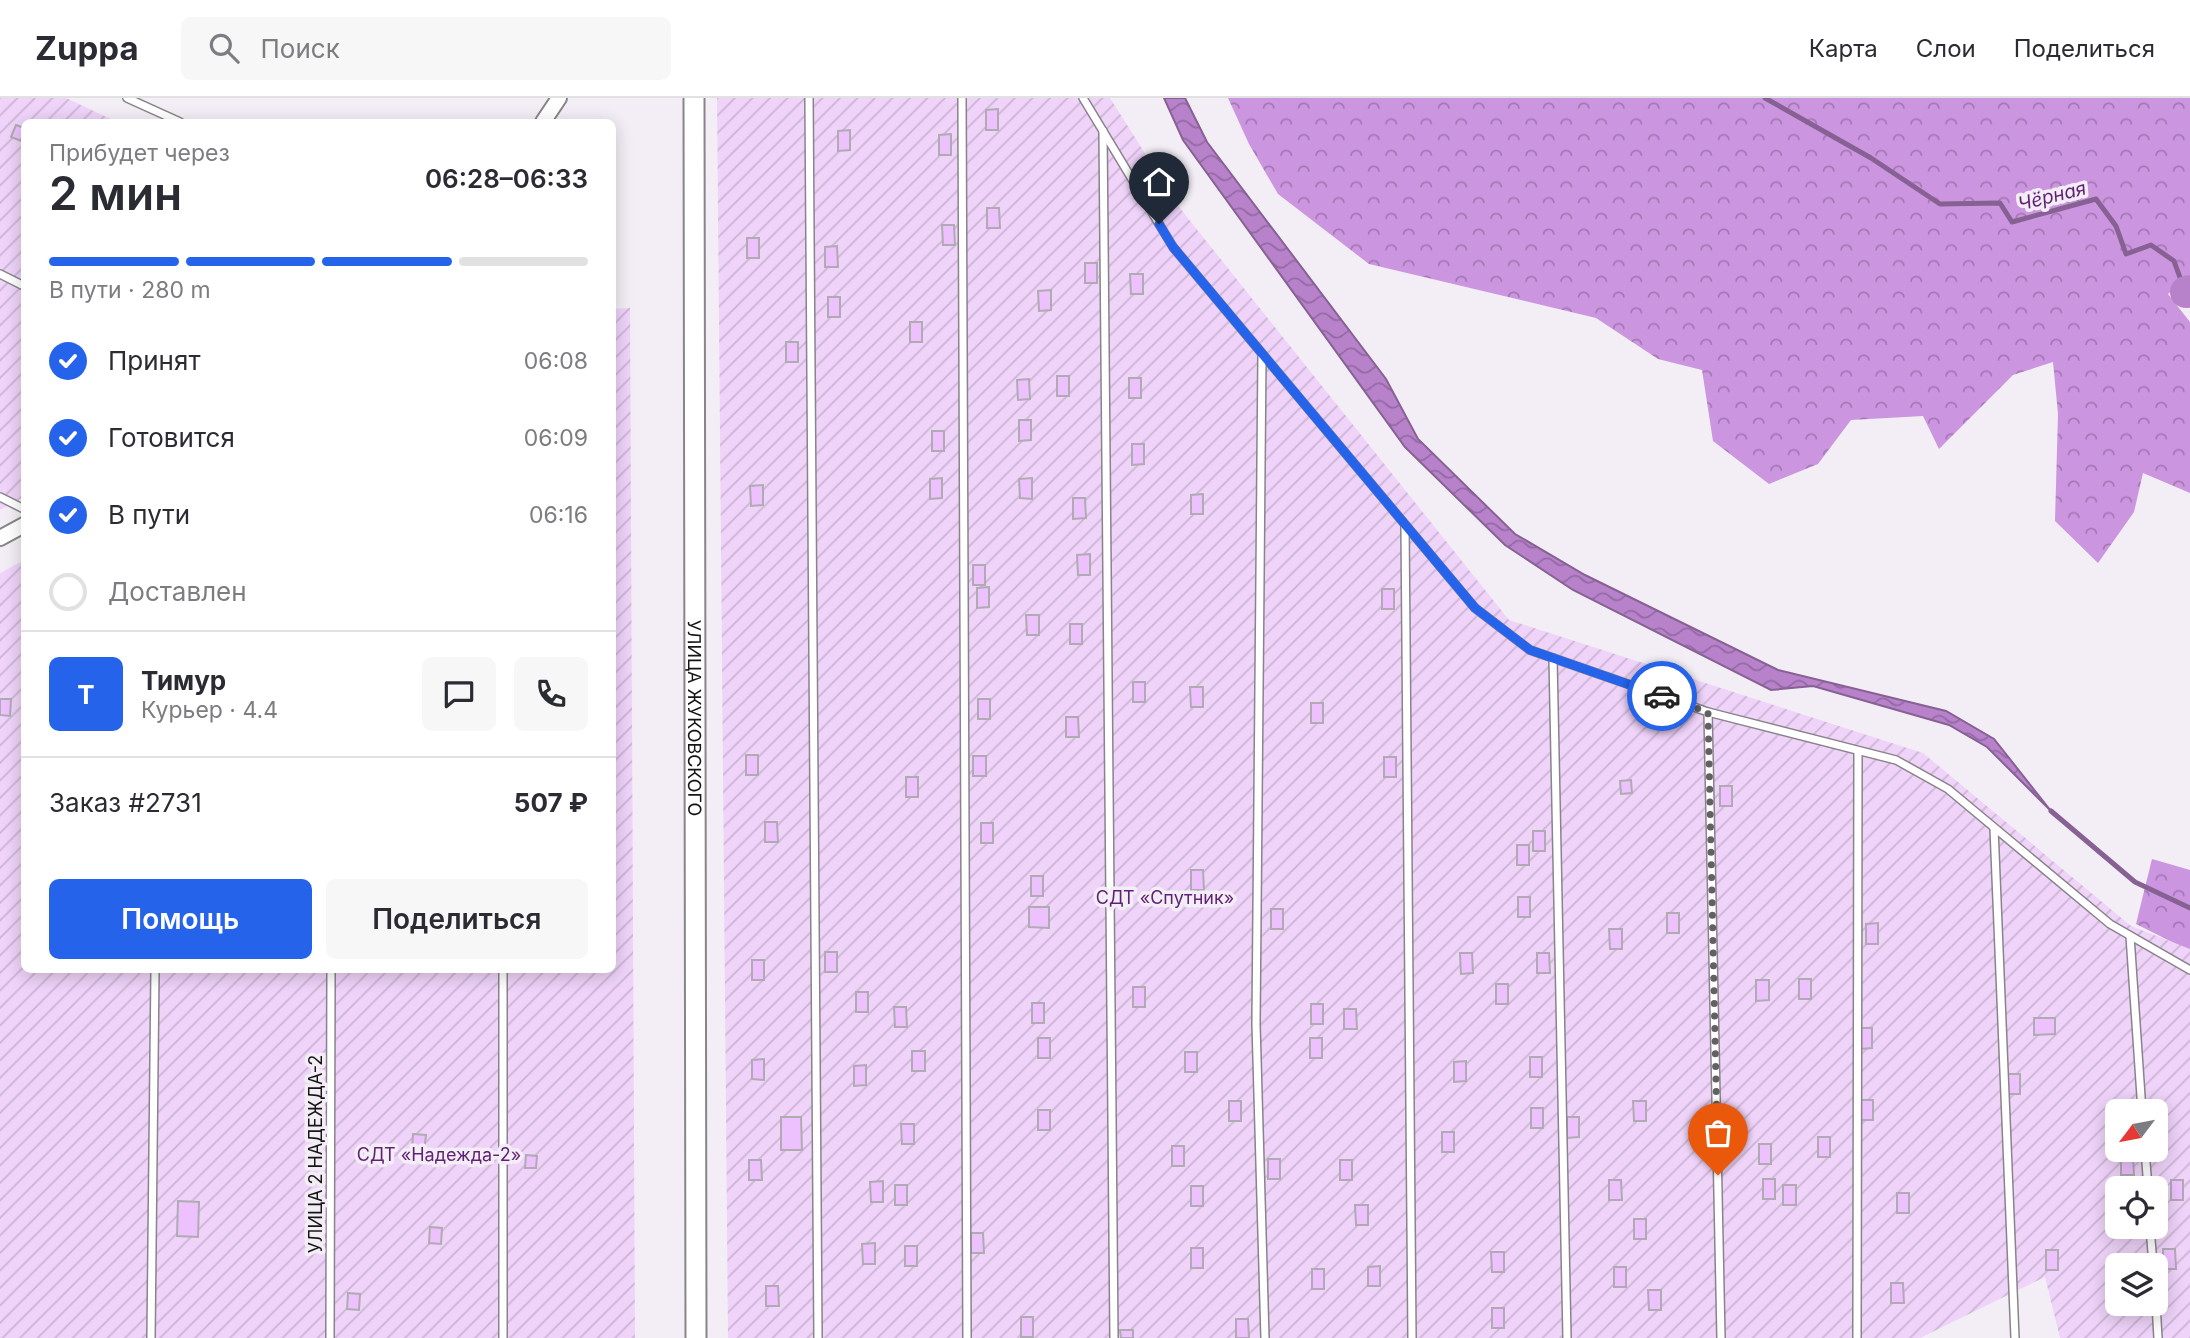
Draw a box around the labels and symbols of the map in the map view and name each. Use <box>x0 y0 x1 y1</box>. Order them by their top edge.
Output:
pin <box>1129 152 1189 224</box>
water label: Чёрная <box>2016 176 2088 216</box>
street label: УЛИЦА ЖУКОВСКОГО <box>684 620 706 816</box>
courier <box>1627 661 1697 731</box>
park label: СДТ «Спутник» <box>1096 887 1234 908</box>
street label: УЛИЦА 2 НАДЕЖДА-2 <box>305 1055 326 1253</box>
north arrow <box>2105 1099 2168 1162</box>
pin <box>1688 1103 1748 1175</box>
park label: СДТ «Надежда-2» <box>357 1144 521 1165</box>

